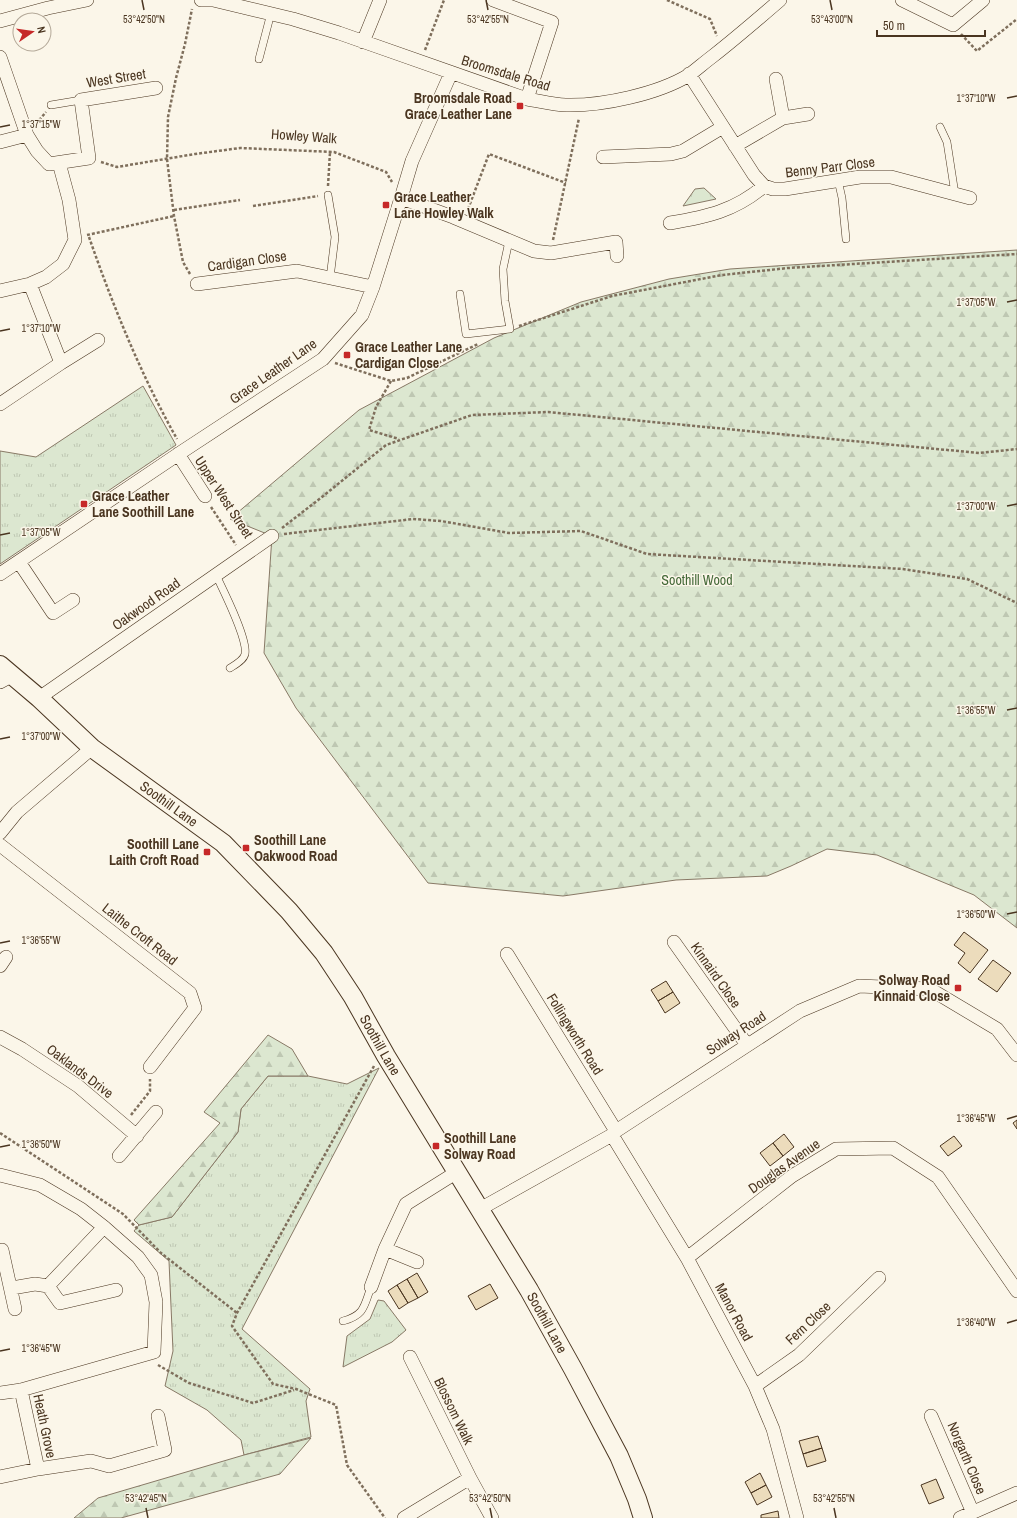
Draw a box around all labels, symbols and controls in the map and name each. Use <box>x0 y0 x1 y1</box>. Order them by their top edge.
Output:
north arrow <box>12 12 52 52</box>
scale bar <box>877 12 985 38</box>
text: 53°42'50"N <box>123 13 165 26</box>
text: 53°42'55"N <box>467 13 509 26</box>
text: 53°43'00"N <box>811 13 853 26</box>
text: 50 m <box>883 18 905 34</box>
text: N <box>34 25 49 34</box>
street label: Broomsdale Road <box>459 51 553 95</box>
street label: West Street <box>85 64 147 92</box>
place label: Broomsdale Road Grace Leather Lane <box>405 89 512 123</box>
text: 1°37'10"W <box>956 92 996 105</box>
marker: Broomsdale Road Grace Leather Lane <box>515 101 525 111</box>
text: 1°37'15"W <box>21 118 61 131</box>
street label: Howley Walk <box>270 125 338 147</box>
street label: Benny Parr Close <box>784 153 876 181</box>
place label: Grace Leather Lane Howley Walk <box>394 188 494 222</box>
marker: Grace Leather Lane Howley Walk <box>381 200 391 210</box>
street label: Cardigan Close <box>206 247 288 275</box>
text: 1°37'05"W <box>956 296 996 309</box>
text: 1°37'10"W <box>21 322 61 335</box>
street label: Grace Leather Lane <box>226 334 320 408</box>
place label: Grace Leather Lane Cardigan Close <box>355 338 462 372</box>
marker: Grace Leather Lane Cardigan Close <box>342 350 352 360</box>
street label: Upper West Street <box>191 453 257 541</box>
place label: Grace Leather Lane Soothill Lane <box>92 487 194 521</box>
marker: Grace Leather Lane Soothill Lane <box>79 499 89 509</box>
text: 1°37'00"W <box>956 500 996 513</box>
text: 1°37'05"W <box>21 526 61 539</box>
park label: Soothill Wood <box>661 571 733 589</box>
street label: Oakwood Road <box>108 574 184 634</box>
text: 1°36'55"W <box>956 704 996 717</box>
text: 1°37'00"W <box>21 730 61 743</box>
street label: Soothill Lane <box>136 777 201 831</box>
place label: Soothill Lane Oakwood Road <box>254 831 338 865</box>
place label: Soothill Lane Laith Croft Road <box>109 835 199 869</box>
marker: Soothill Lane Oakwood Road <box>241 843 251 853</box>
marker: Soothill Lane Laith Croft Road <box>202 847 212 857</box>
street label: Laithe Croft Road <box>99 899 181 969</box>
text: 1°36'50"W <box>956 908 996 921</box>
text: 1°36'55"W <box>21 934 61 947</box>
street label: Kinnaird Close <box>687 939 745 1011</box>
place label: Solway Road Kinnaid Close <box>873 971 950 1005</box>
marker: Solway Road Kinnaid Close <box>953 983 963 993</box>
street label: Follingworth Road <box>543 990 607 1078</box>
street label: Solway Road <box>703 1007 769 1059</box>
street label: Soothill Lane <box>356 1011 405 1079</box>
street label: Oaklands Drive <box>43 1040 117 1102</box>
text: 1°36'45"W <box>956 1112 996 1125</box>
place label: Soothill Lane Solway Road <box>444 1129 516 1163</box>
street label: Douglas Avenue <box>745 1135 823 1197</box>
text: 1°36'50"W <box>21 1138 61 1151</box>
marker: Soothill Lane Solway Road <box>431 1141 441 1151</box>
street label: Manor Road <box>711 1280 757 1344</box>
street label: Soothill Lane <box>523 1289 571 1356</box>
street label: Fern Close <box>782 1297 834 1349</box>
text: 1°36'40"W <box>956 1316 996 1329</box>
text: 1°36'45"W <box>21 1342 61 1355</box>
street label: Blossom Walk <box>430 1375 478 1448</box>
street label: Heath Grove <box>29 1392 61 1460</box>
street label: Norgarth Close <box>944 1419 990 1497</box>
text: 53°42'45"N <box>125 1492 167 1505</box>
text: 53°42'50"N <box>469 1492 511 1505</box>
text: 53°42'55"N <box>813 1492 855 1505</box>

